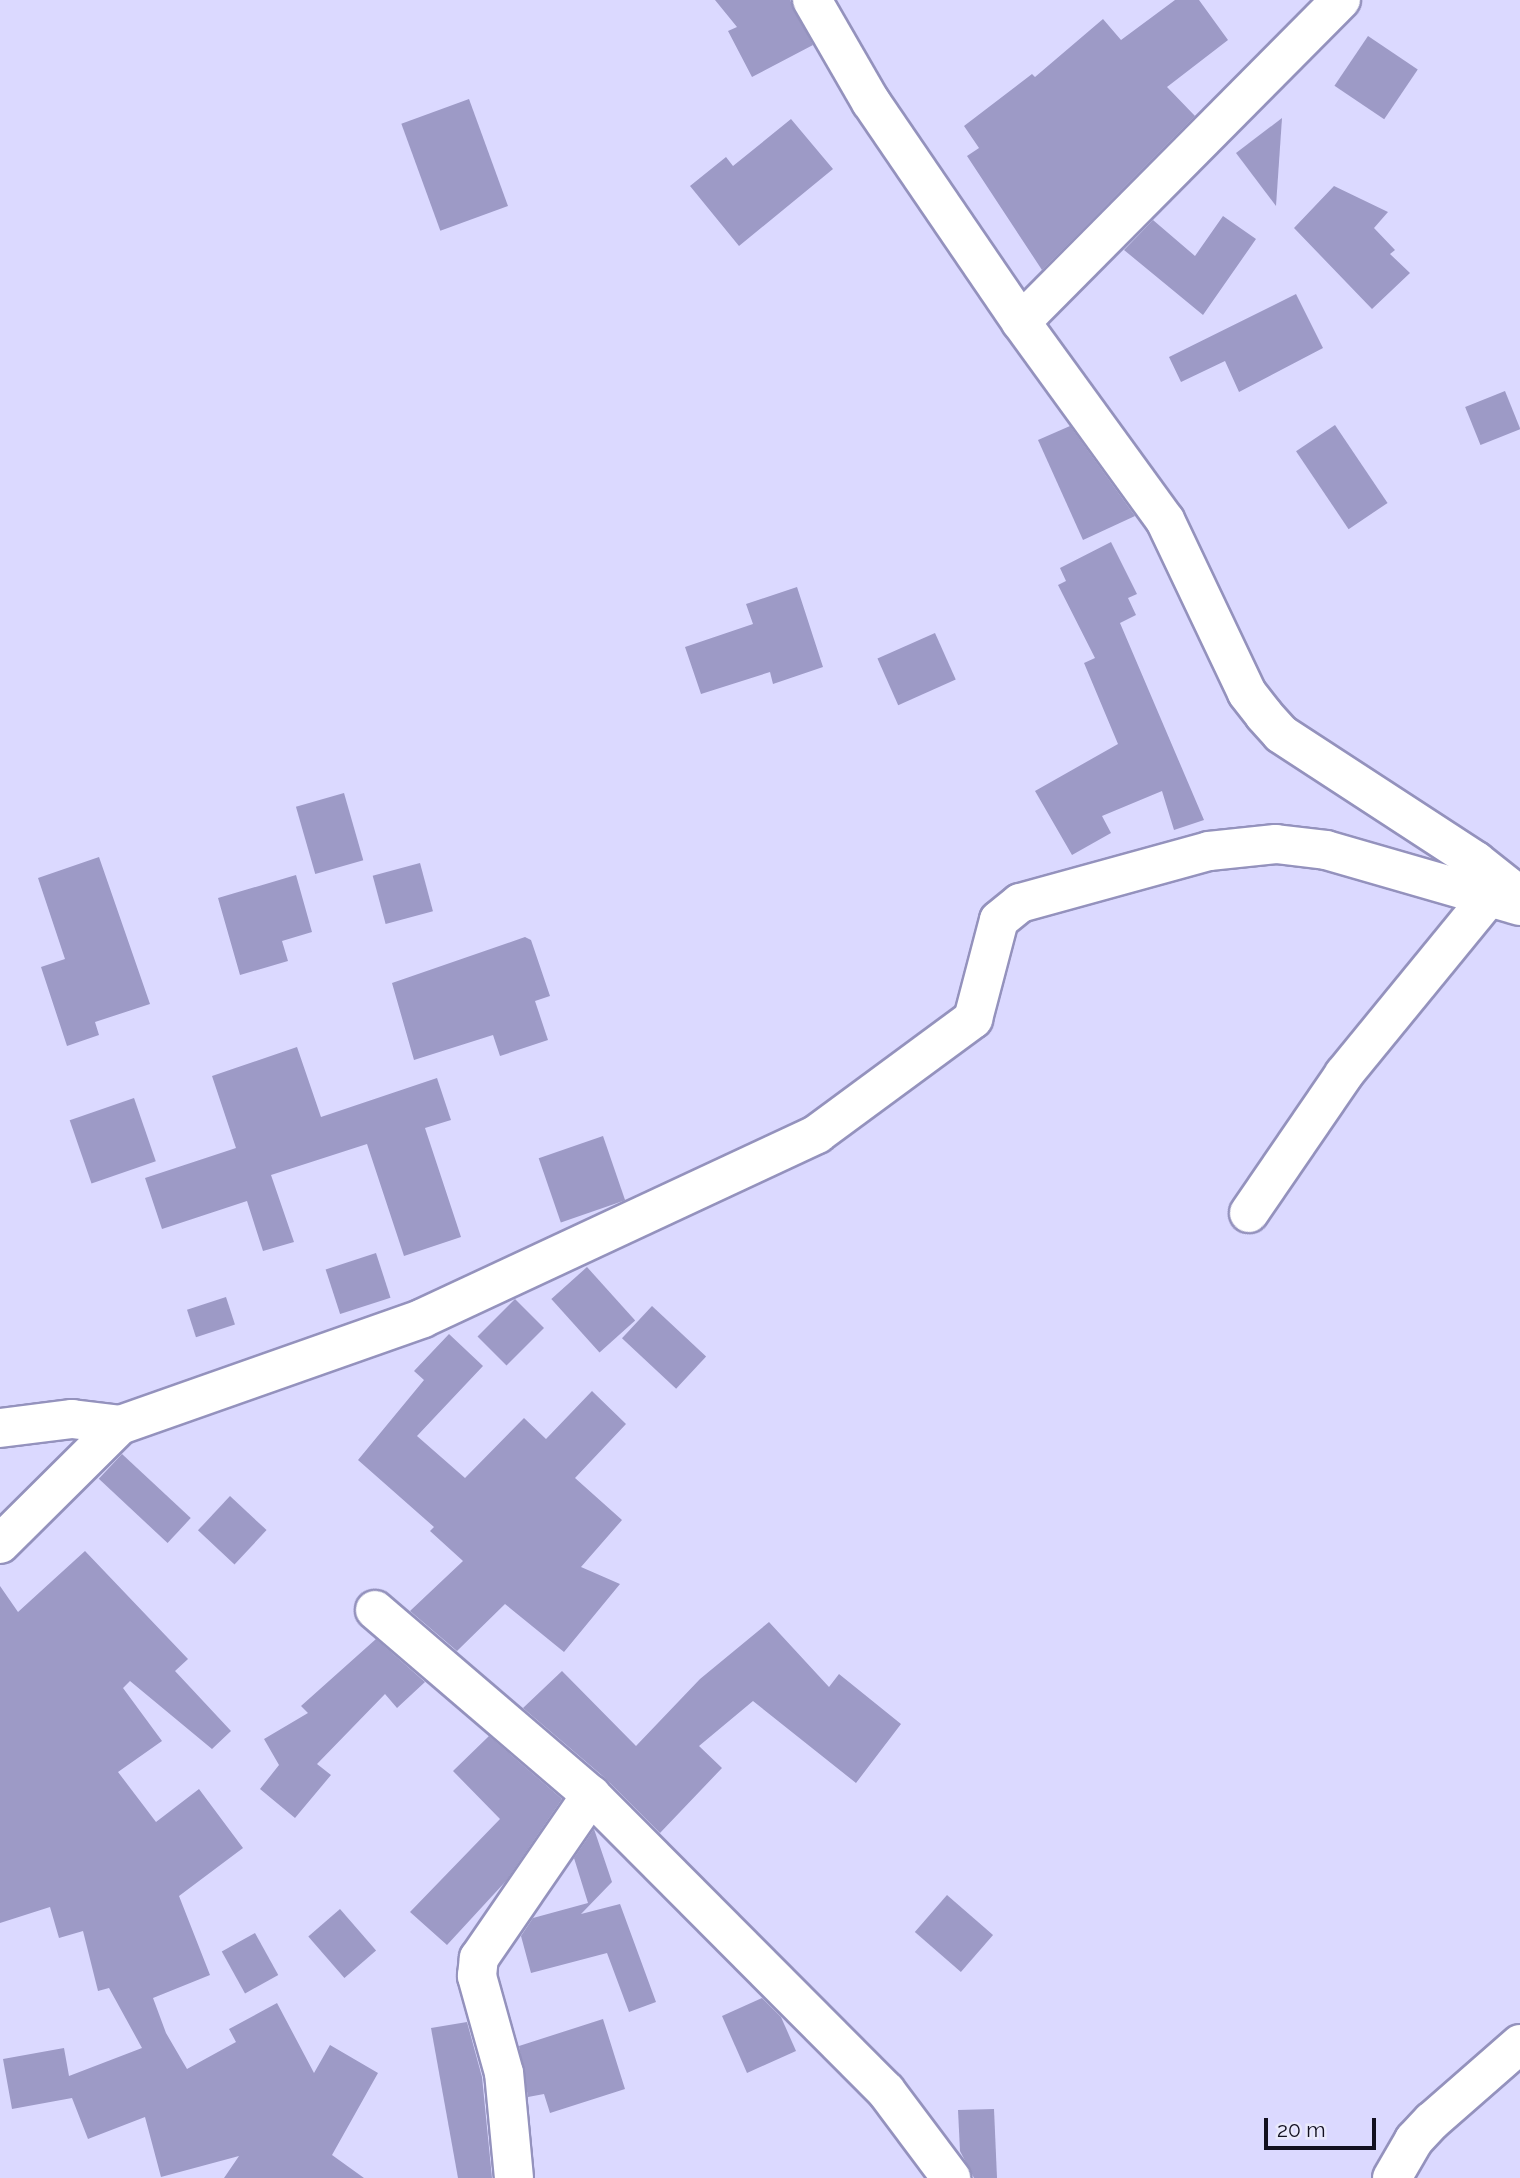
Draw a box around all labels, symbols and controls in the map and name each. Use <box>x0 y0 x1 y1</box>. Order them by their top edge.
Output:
scale bar <box>1268 2104 1380 2148</box>
text: 20 m <box>1277 2117 1325 2142</box>

